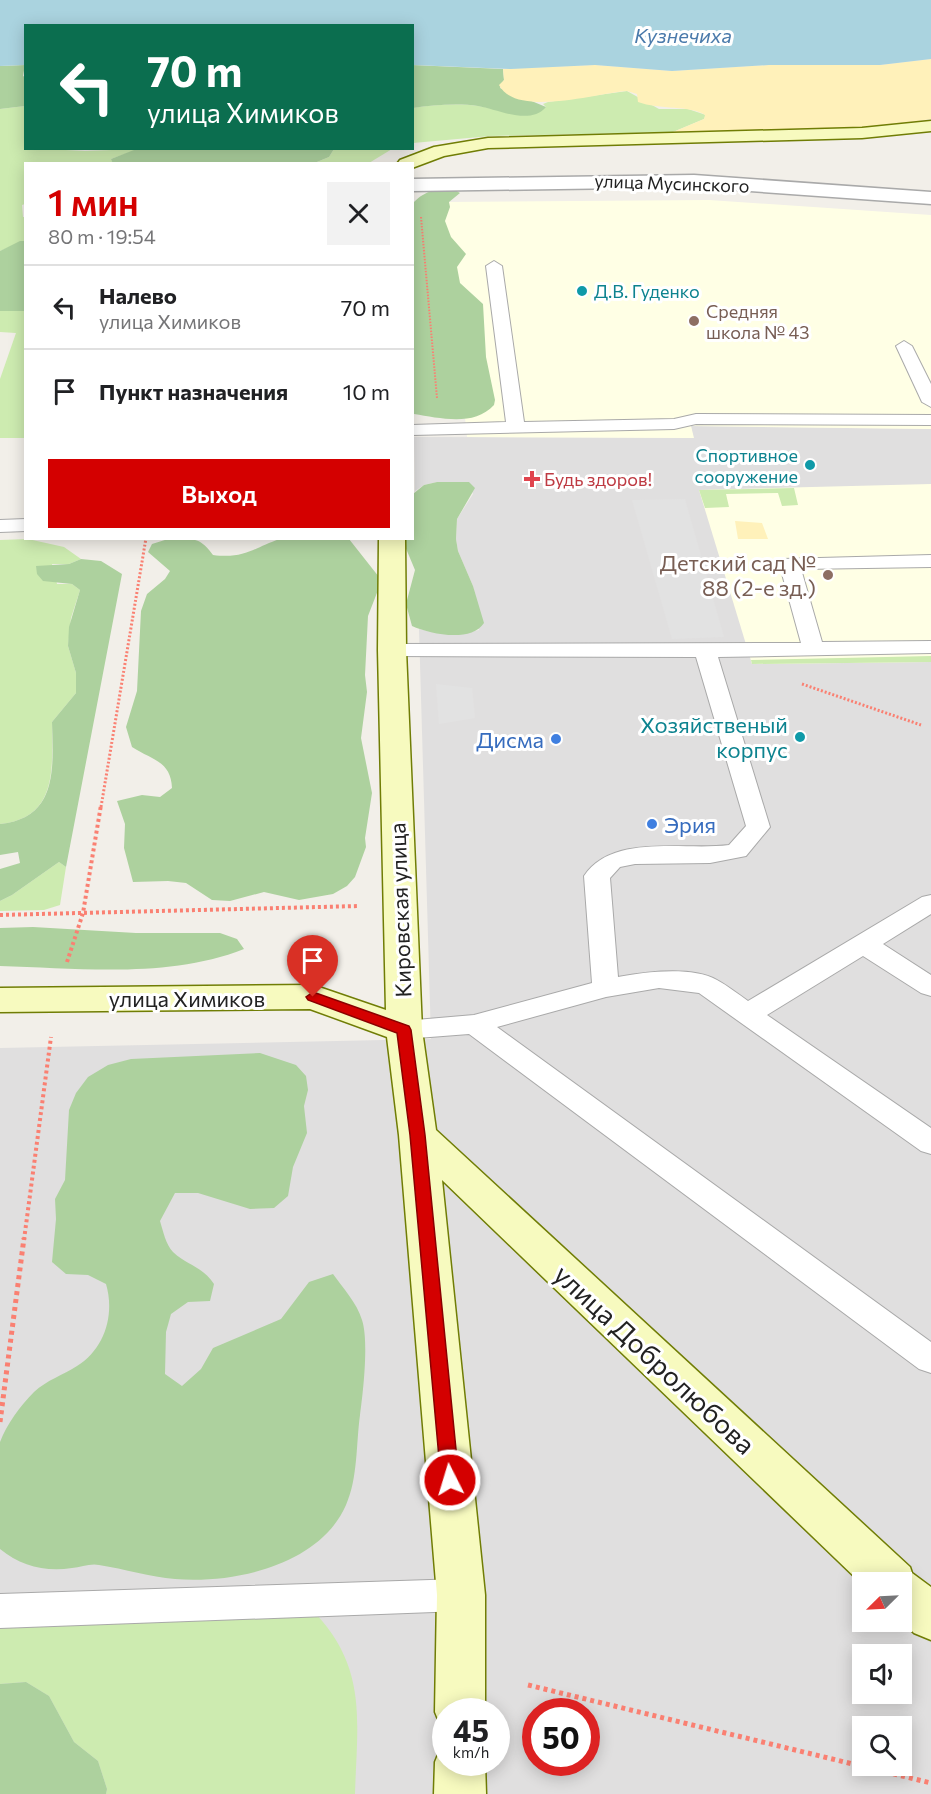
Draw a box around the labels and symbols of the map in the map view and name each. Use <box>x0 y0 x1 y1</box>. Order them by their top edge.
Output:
water label: Кузнечиха <box>634 23 732 47</box>
street label: улица Мусинского <box>594 169 750 197</box>
place label: Д.В. Гуденко <box>594 280 700 302</box>
marker: Д.В. Гуденко <box>575 284 589 298</box>
place label: Средняя школа № 43 <box>706 300 810 343</box>
marker: Средняя школа № 43 <box>687 314 701 328</box>
place label: Спортивное сооружение <box>695 444 798 487</box>
marker: Спортивное сооружение <box>803 458 817 472</box>
place label: Будь здоров! <box>544 468 652 490</box>
marker: Будь здоров! <box>525 472 539 486</box>
place label: Детский сад № 88 (2-е зд.) <box>660 549 816 601</box>
marker: Детский сад № 88 (2-е зд.) <box>821 568 835 582</box>
place label: Хозяйственый корпус <box>640 711 788 763</box>
place label: Дисма <box>476 726 544 753</box>
marker: Хозяйственый корпус <box>793 730 807 744</box>
marker: Дисма <box>549 732 563 746</box>
place label: Эрия <box>664 811 716 838</box>
marker: Эрия <box>645 817 659 831</box>
street label: Кировская улица <box>383 822 417 998</box>
pin <box>287 935 338 997</box>
street label: улица Химиков <box>109 985 265 1012</box>
street label: улица Добролюбова <box>548 1257 762 1461</box>
position arrow <box>418 1448 482 1512</box>
north arrow <box>852 1572 912 1632</box>
speed limit sign: 50 <box>522 1698 600 1776</box>

